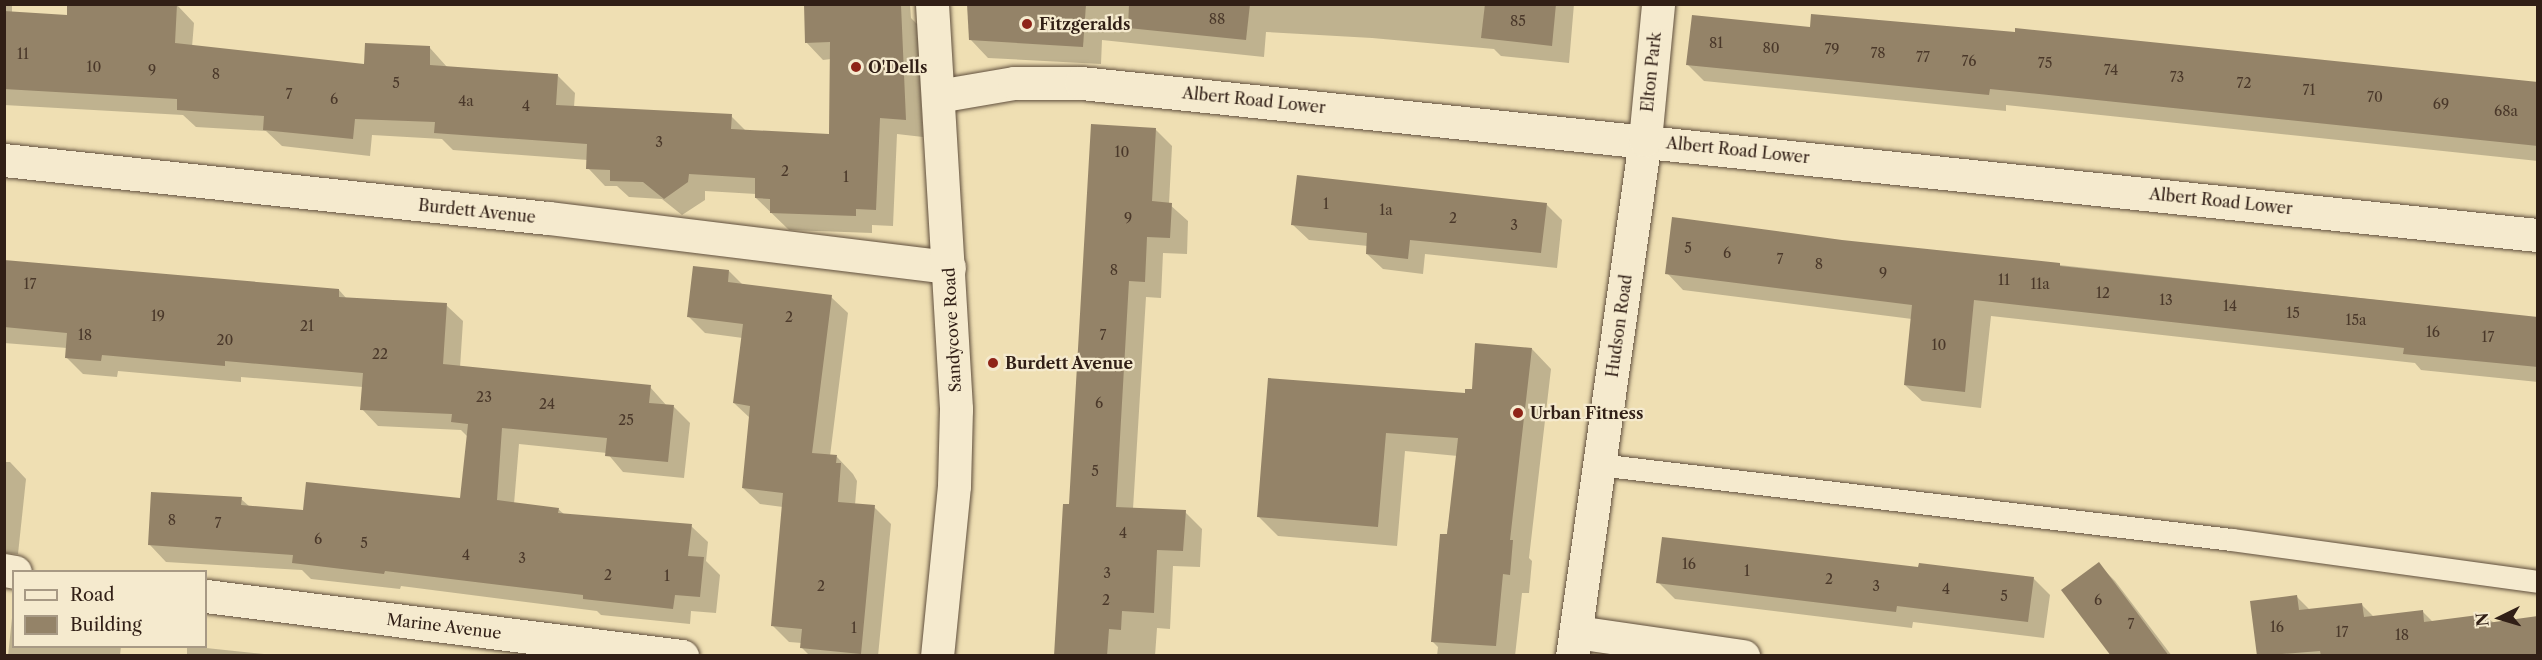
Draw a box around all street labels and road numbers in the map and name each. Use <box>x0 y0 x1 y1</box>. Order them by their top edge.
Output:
street label: Elton Park <box>1637 31 1665 113</box>
street label: Albert Road Lower <box>1181 83 1327 117</box>
street label: Albert Road Lower <box>1665 133 1811 167</box>
street label: Albert Road Lower <box>2148 184 2294 218</box>
street label: Burdett Avenue <box>417 195 537 227</box>
street label: Sandycove Road <box>939 267 965 393</box>
street label: Hudson Road <box>1602 273 1636 379</box>
street label: Marine Avenue <box>385 609 503 643</box>

